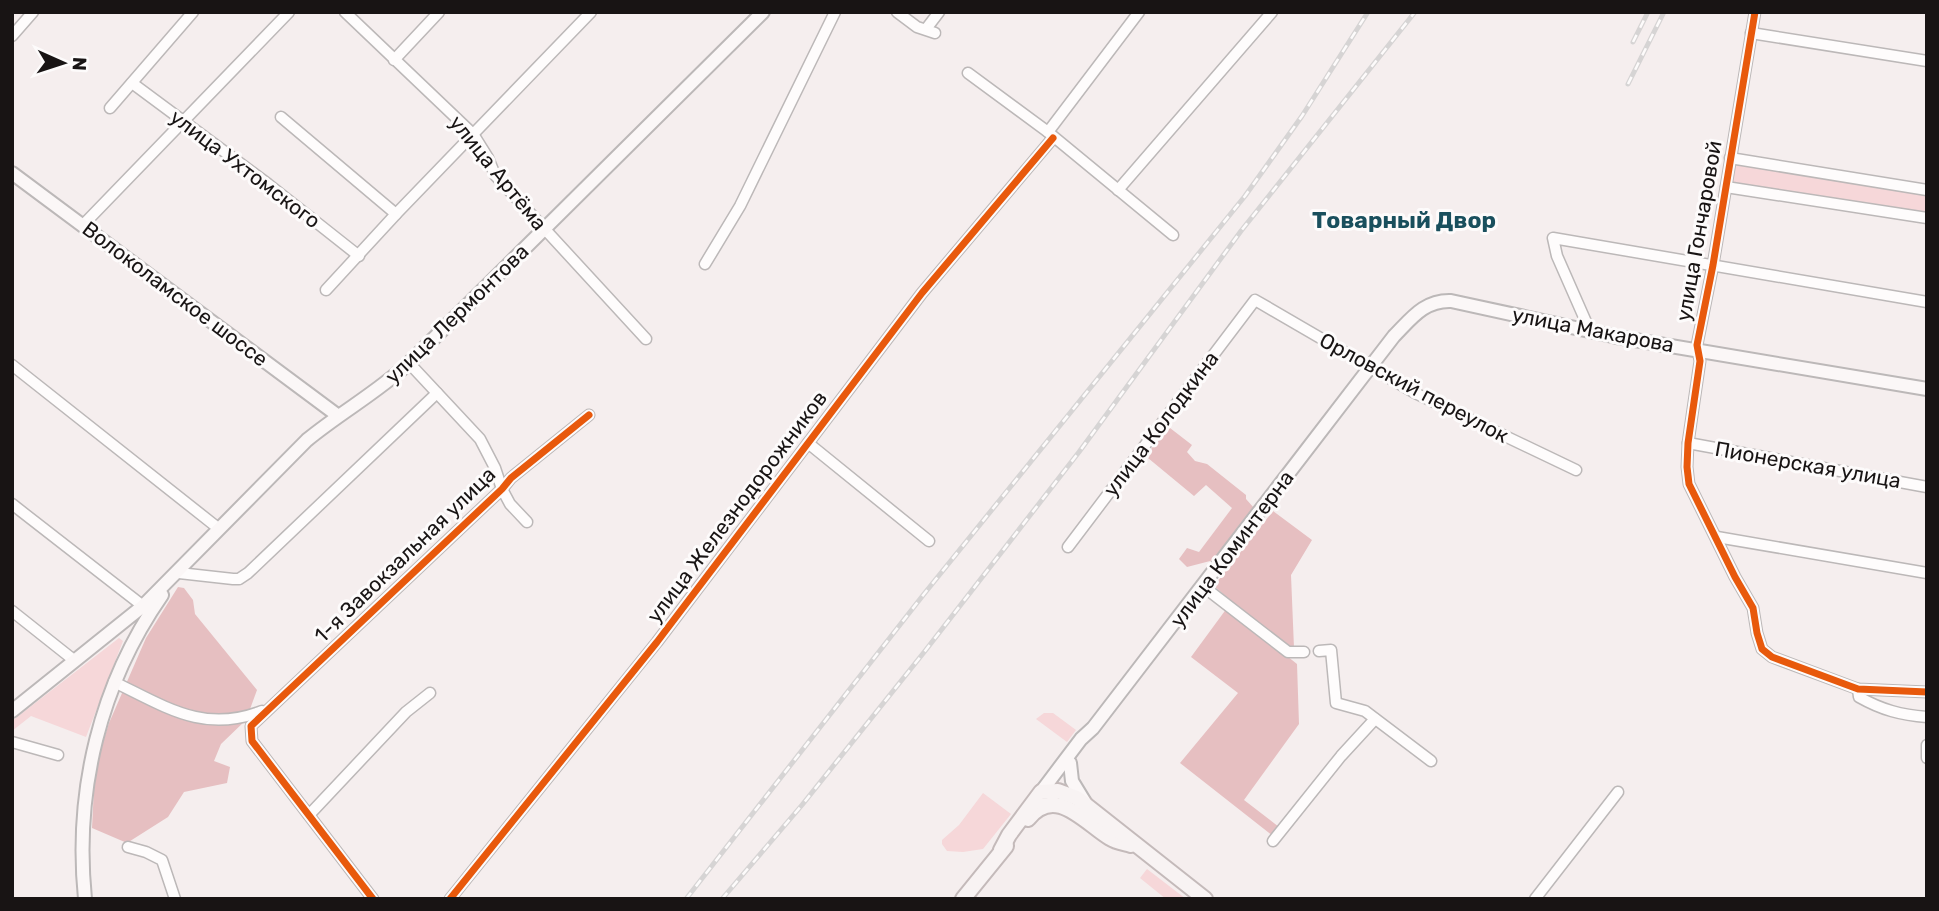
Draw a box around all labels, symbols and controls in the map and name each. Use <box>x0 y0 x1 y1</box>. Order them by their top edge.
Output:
north arrow <box>28 28 98 98</box>
text: N <box>68 56 91 71</box>
street label: улица Ухтомского <box>165 104 325 233</box>
street label: улица Артёма <box>444 110 552 235</box>
street label: улица Гончаровой <box>1670 139 1727 323</box>
district label: Товарный Двор <box>1312 206 1496 234</box>
street label: Волоколамское шоссе <box>78 216 273 371</box>
street label: улица Лермонтова <box>380 239 534 389</box>
street label: улица Макарова <box>1510 302 1676 357</box>
street label: Орловский переулок <box>1315 327 1513 448</box>
street label: улица Колодкина <box>1098 346 1223 501</box>
street label: улица Железнодорожников <box>641 386 832 628</box>
street label: Пионерская улица <box>1713 436 1903 493</box>
street label: 1-я Завокзальная улица <box>309 462 500 648</box>
street label: улица Коминтерна <box>1165 465 1299 632</box>

